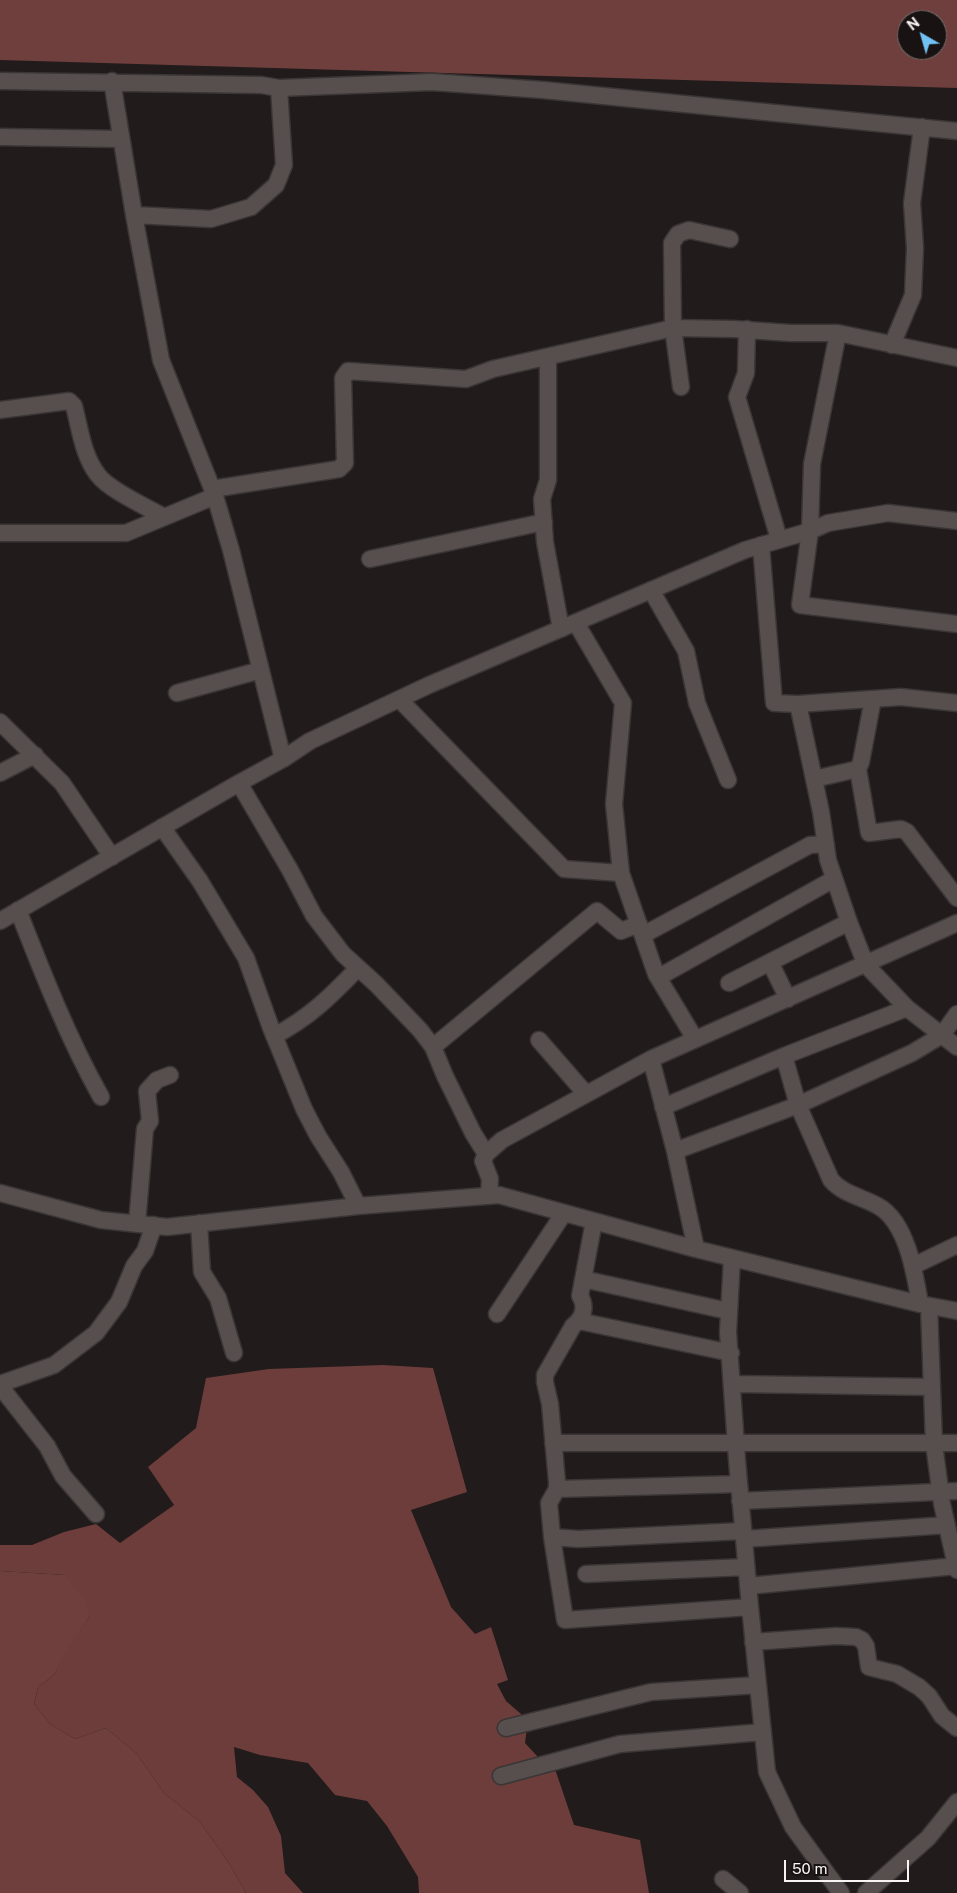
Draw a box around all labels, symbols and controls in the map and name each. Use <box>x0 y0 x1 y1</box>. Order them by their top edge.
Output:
north arrow <box>897 10 947 60</box>
text: N <box>904 14 923 34</box>
scale bar <box>787 1850 912 1882</box>
text: 50 m <box>792 1860 827 1877</box>

